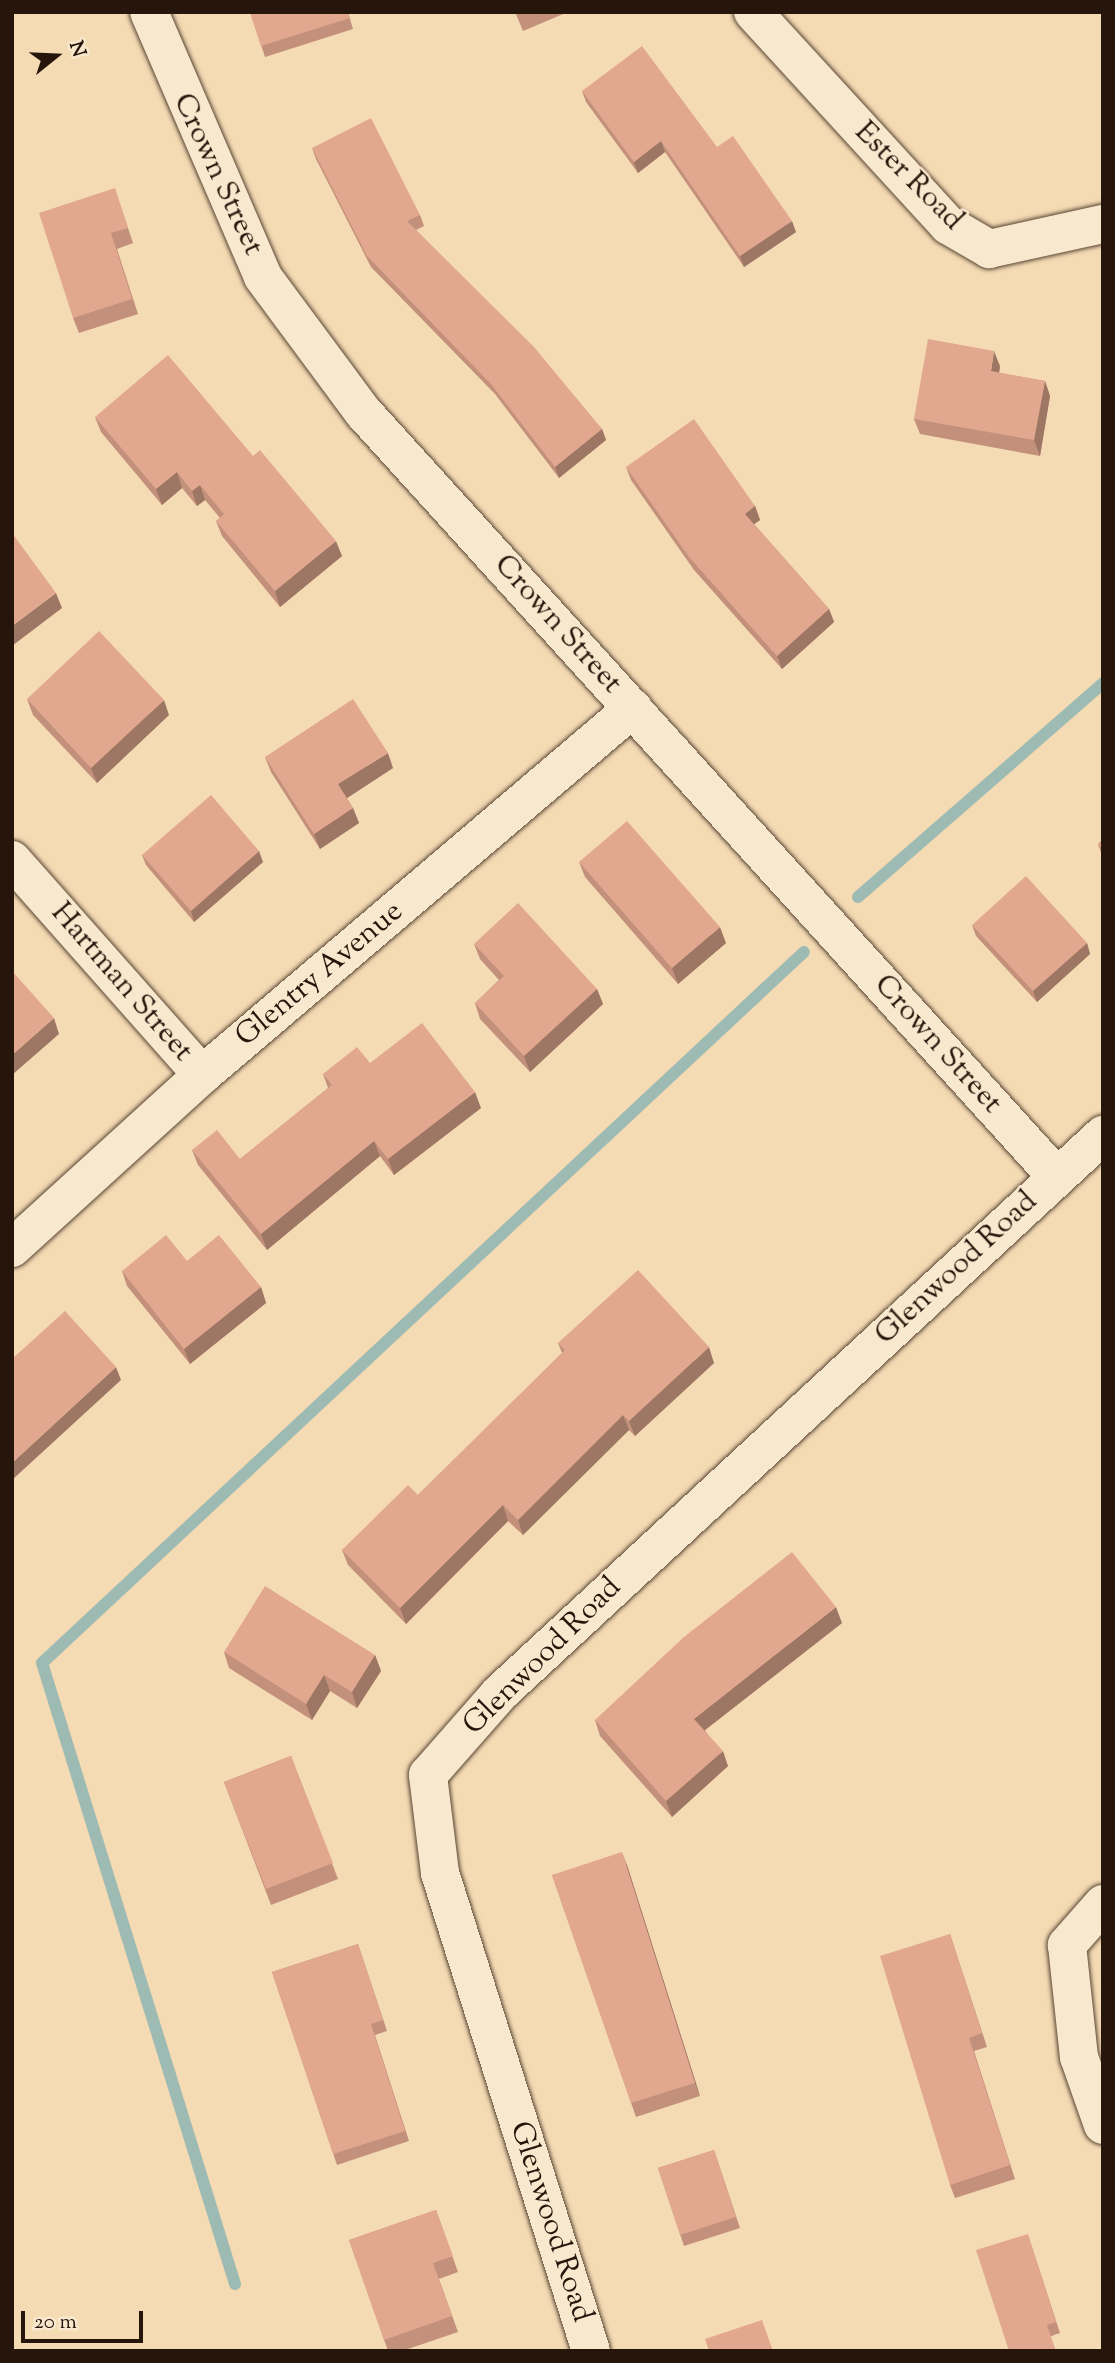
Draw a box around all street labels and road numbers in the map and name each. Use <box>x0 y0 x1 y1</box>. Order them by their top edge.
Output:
street label: Crown Street <box>164 88 270 262</box>
street label: Ester Road <box>846 115 970 239</box>
street label: Crown Street <box>485 548 629 702</box>
street label: Glentry Avenue <box>229 895 411 1055</box>
street label: Hartman Street <box>42 896 200 1070</box>
street label: Crown Street <box>865 968 1009 1122</box>
street label: Glenwood Road <box>868 1185 1046 1353</box>
street label: Glenwood Road <box>457 1571 629 1743</box>
street label: Glenwood Road <box>501 2117 599 2327</box>

